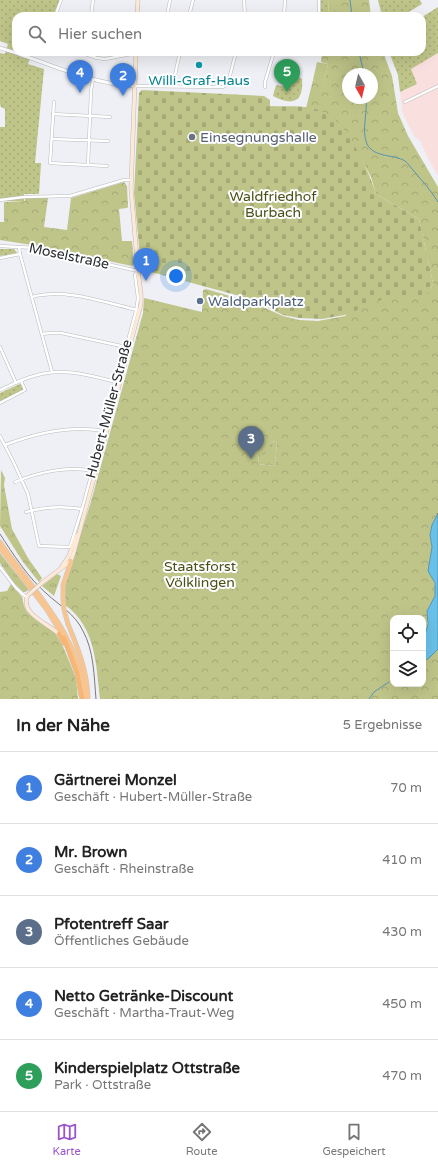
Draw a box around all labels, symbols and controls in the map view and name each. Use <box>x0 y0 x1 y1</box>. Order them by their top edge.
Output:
search box <box>12 12 426 56</box>
icon: search <box>26 23 48 45</box>
text: Hier suchen <box>58 25 142 43</box>
pin: 5 <box>274 59 300 92</box>
pin: 4 <box>67 60 93 93</box>
marker: Willi-Graf-Haus <box>194 60 204 70</box>
pin: 2 <box>110 63 136 96</box>
north arrow <box>342 68 378 104</box>
place label: Willi-Graf-Haus <box>148 72 250 89</box>
place label: Einsegnungshalle <box>200 129 317 146</box>
marker: Einsegnungshalle <box>187 132 197 142</box>
park label: Waldfriedhof Burbach <box>229 188 317 221</box>
street label: Moselstraße <box>27 239 111 273</box>
pin: 1 <box>133 248 159 281</box>
your location <box>166 266 186 286</box>
place label: Waldparkplatz <box>208 293 304 310</box>
marker: Waldparkplatz <box>195 296 205 306</box>
street label: Hubert-Müller-Straße <box>82 338 136 480</box>
pin: 3 <box>238 426 264 459</box>
park label: Staatsforst Völklingen <box>164 558 237 591</box>
map controls <box>390 615 426 687</box>
button: locate <box>390 615 426 651</box>
button: layers <box>390 651 426 687</box>
text: In der Nähe <box>16 715 110 736</box>
text: 5 Ergebnisse <box>343 717 422 733</box>
text: Gärtnerei Monzel <box>54 771 177 789</box>
text: 1 <box>25 780 33 796</box>
text: 70 m <box>390 780 422 796</box>
text: Geschäft · Hubert-Müller-Straße <box>54 789 252 805</box>
text: Mr. Brown <box>54 843 127 861</box>
text: 2 <box>25 852 33 868</box>
text: 410 m <box>382 852 422 868</box>
text: Geschäft · Rheinstraße <box>54 861 194 877</box>
text: Pfotentreff Saar <box>54 915 169 933</box>
text: 3 <box>25 924 33 940</box>
text: 430 m <box>382 924 422 940</box>
text: Öffentliches Gebäude <box>54 933 189 949</box>
text: Netto Getränke-Discount <box>54 987 233 1005</box>
text: 4 <box>25 996 33 1012</box>
text: 450 m <box>382 996 422 1012</box>
text: Geschäft · Martha-Traut-Weg <box>54 1005 235 1021</box>
text: Kinderspielplatz Ottstraße <box>54 1059 240 1077</box>
text: 5 <box>25 1068 33 1084</box>
text: 470 m <box>382 1068 422 1084</box>
text: Park · Ottstraße <box>54 1077 151 1093</box>
tab: Karte <box>53 1121 81 1158</box>
tab: Route <box>186 1121 217 1158</box>
tab: Gespeichert <box>322 1121 385 1158</box>

